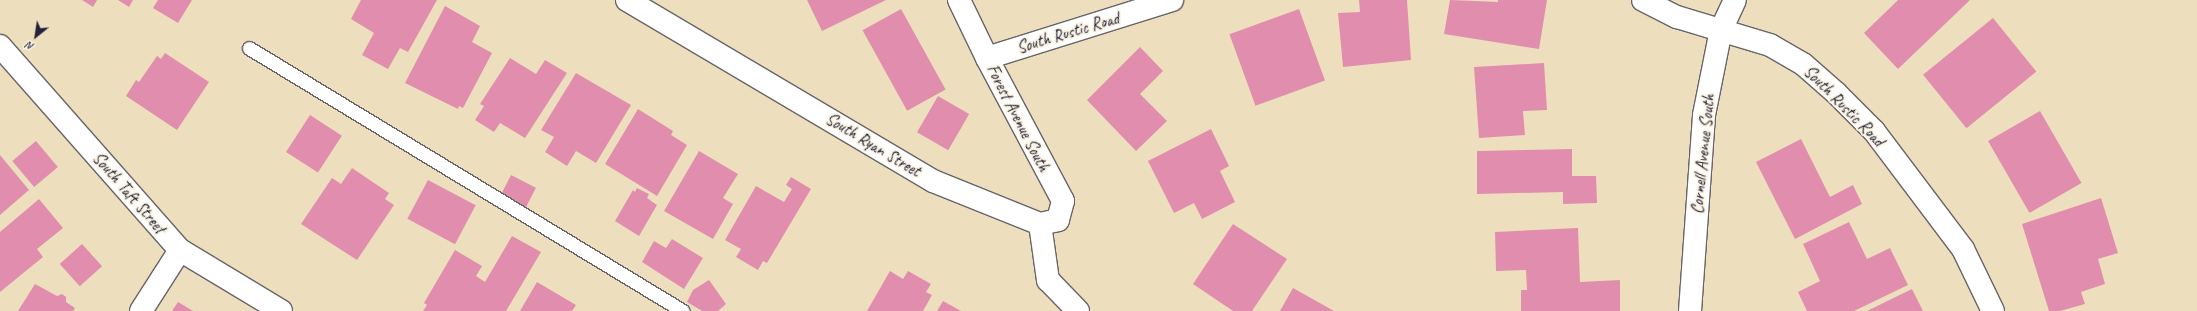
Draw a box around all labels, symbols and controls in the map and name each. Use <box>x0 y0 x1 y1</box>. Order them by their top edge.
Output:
street label: South Rustic Road <box>1014 8 1122 58</box>
north arrow <box>16 16 56 56</box>
text: N <box>24 39 36 54</box>
street label: Forest Avenue South <box>982 61 1054 175</box>
street label: South Rustic Road <box>1799 61 1889 151</box>
street label: Cornell Avenue South <box>1687 93 1719 215</box>
street label: South Ryan Street <box>821 108 925 182</box>
street label: South Taft Street <box>88 148 170 238</box>

